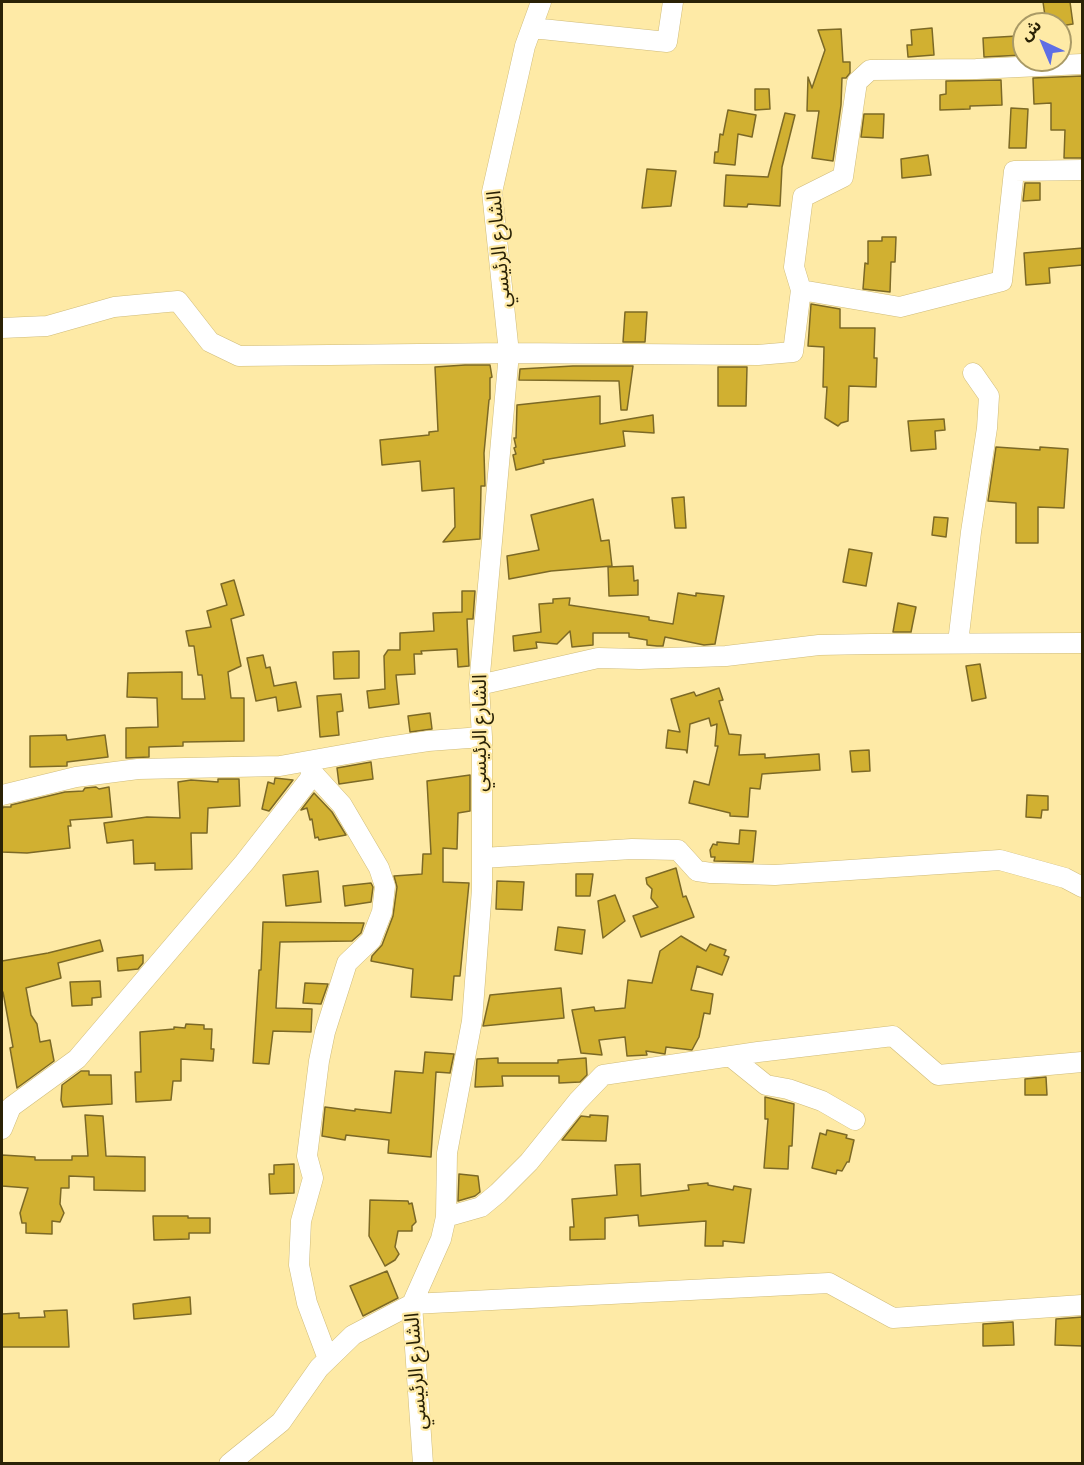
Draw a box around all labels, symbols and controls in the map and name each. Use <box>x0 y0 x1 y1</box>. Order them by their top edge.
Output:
north arrow <box>1012 12 1072 72</box>
text: ش <box>1016 16 1046 45</box>
street label: الشارع الرئيسي <box>483 190 517 308</box>
street label: الشارع الرئيسي <box>469 674 493 792</box>
street label: الشارع الرئيسي <box>401 1312 433 1430</box>

